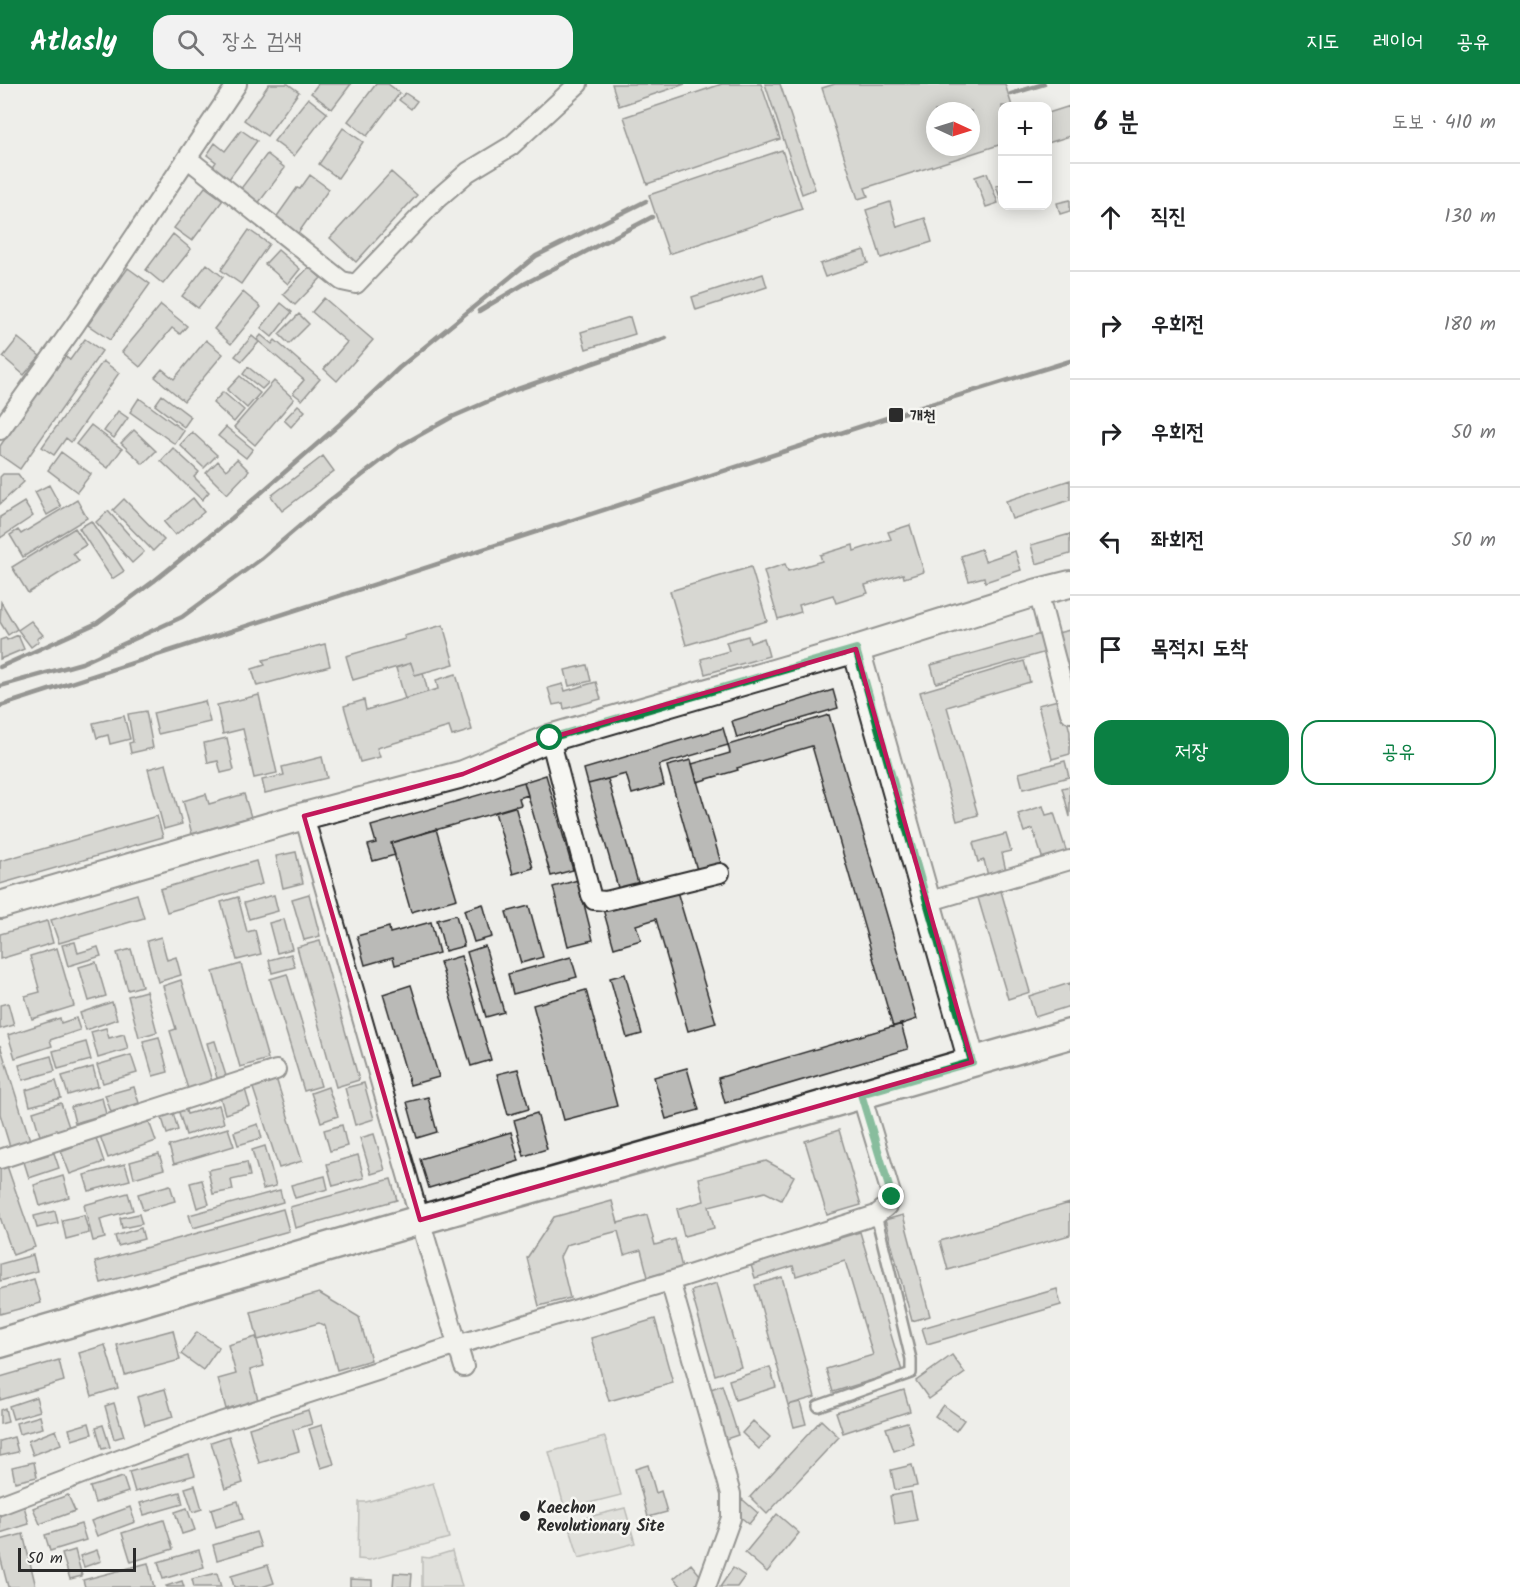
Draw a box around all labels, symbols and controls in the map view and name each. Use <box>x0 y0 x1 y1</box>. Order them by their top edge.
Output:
search box <box>153 15 573 69</box>
text: Atlasly <box>30 20 117 65</box>
text: 장소 검색 <box>222 25 302 60</box>
icon: search <box>174 26 207 59</box>
text: 지도 <box>1306 26 1340 59</box>
text: 레이어 <box>1373 26 1423 59</box>
text: 공유 <box>1456 26 1490 59</box>
north arrow <box>926 102 980 156</box>
map controls <box>998 102 1052 210</box>
button: + <box>998 102 1052 156</box>
text: 6 분 <box>1094 102 1139 144</box>
text: 도보 · 410 m <box>1392 107 1496 139</box>
button: − <box>998 156 1052 210</box>
text: 직진 <box>1151 200 1186 235</box>
icon: ahead <box>1094 201 1127 234</box>
text: 130 m <box>1444 201 1496 233</box>
text: 우회전 <box>1151 308 1204 343</box>
icon: right <box>1094 309 1127 342</box>
text: 180 m <box>1444 309 1496 341</box>
place label: 개천 <box>910 404 936 429</box>
marker: 개천 <box>887 406 905 424</box>
text: 우회전 <box>1151 416 1204 451</box>
icon: right <box>1094 417 1127 450</box>
text: 50 m <box>1451 417 1496 449</box>
text: 좌회전 <box>1151 524 1204 559</box>
icon: left <box>1094 525 1127 558</box>
text: 50 m <box>1451 525 1496 557</box>
text: 목적지 도착 <box>1151 632 1248 667</box>
icon: arrive <box>1094 633 1127 666</box>
button: 저장 <box>1094 720 1289 785</box>
button: 공유 <box>1301 720 1496 785</box>
route start <box>536 724 562 750</box>
route end <box>878 1183 904 1209</box>
place label: Kaechon Revolutionary Site <box>537 1496 665 1539</box>
marker: Kaechon Revolutionary Site <box>518 1509 532 1523</box>
scale bar <box>18 1545 136 1572</box>
text: 50 m <box>27 1546 63 1571</box>

